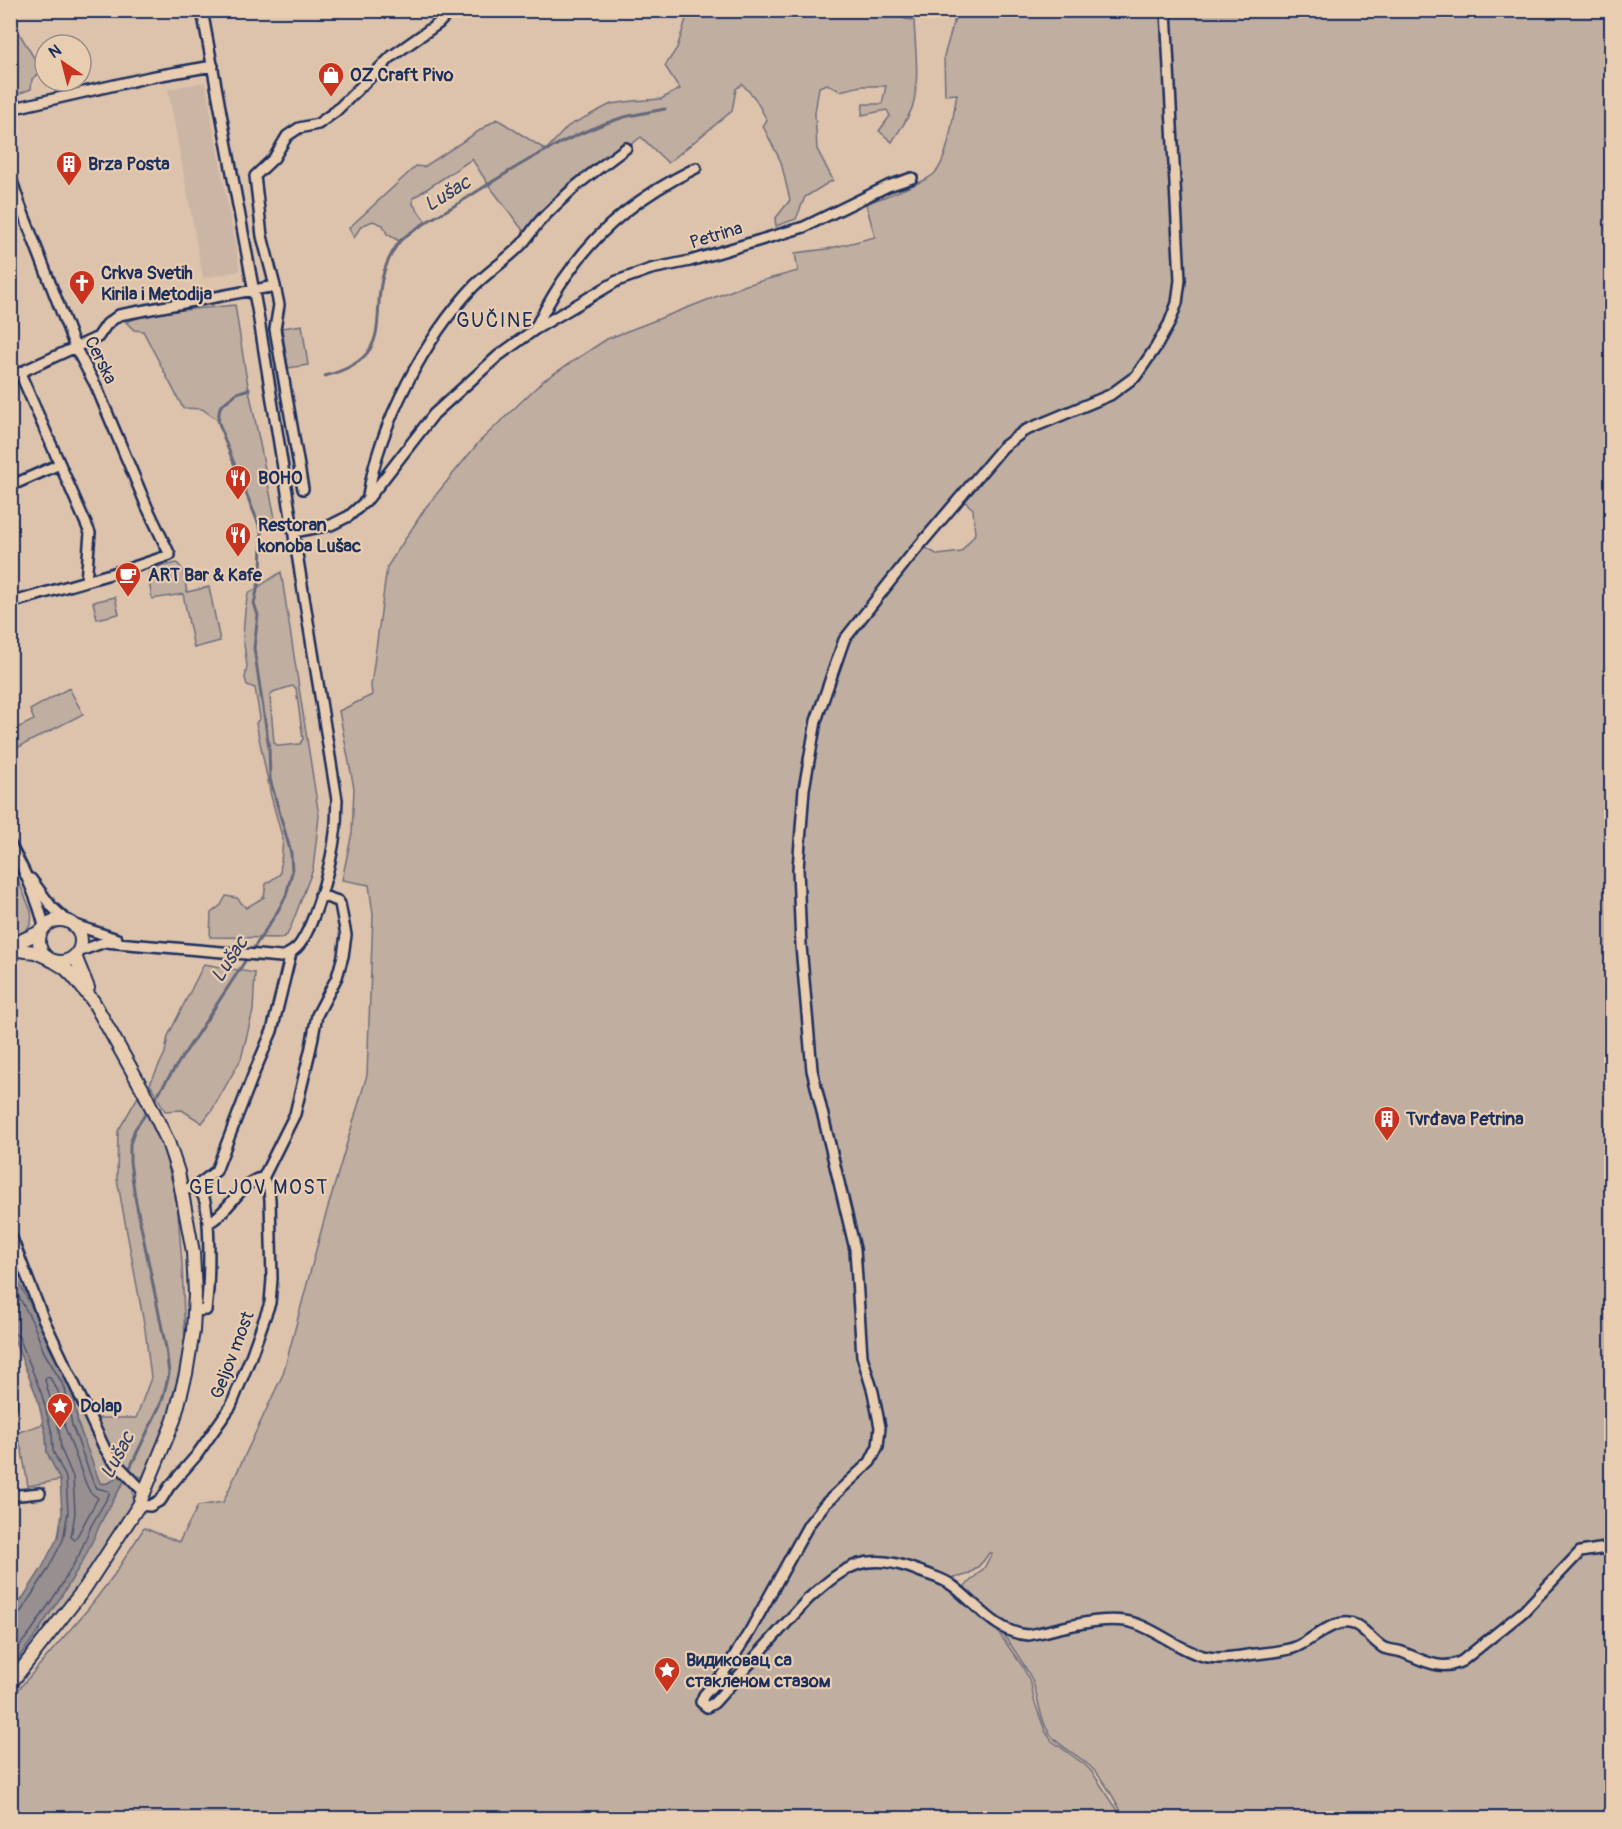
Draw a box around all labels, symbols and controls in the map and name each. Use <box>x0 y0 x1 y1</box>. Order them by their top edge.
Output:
north arrow <box>33 33 93 93</box>
text: N <box>45 40 65 63</box>
shop icon: OZ Craft Pivo <box>316 60 346 98</box>
place label: OZ Craft Pivo <box>350 64 454 87</box>
building icon: Brza Posta <box>54 149 84 187</box>
place label: Brza Posta <box>88 153 170 176</box>
water label: Lušac <box>420 169 476 217</box>
street label: Petrina <box>687 217 745 254</box>
place label: Crkva Svetih Kirila i Metodija <box>101 262 213 306</box>
church icon: Crkva Svetih Kirila i Metodija <box>67 268 97 306</box>
district label: GUČINE <box>456 308 534 333</box>
street label: Cerska <box>79 333 122 388</box>
restaurant icon: BOHO <box>223 463 253 501</box>
place label: BOHO <box>258 467 303 490</box>
place label: Restoran konoba Lušac <box>257 514 361 558</box>
restaurant icon: Restoran konoba Lušac <box>223 520 253 558</box>
cafe icon: ART Bar & Кafe <box>113 560 143 598</box>
place label: ART Bar & Кafe <box>148 564 263 587</box>
water label: Lušac <box>205 931 254 987</box>
building icon: Tvrđava Petrina <box>1372 1104 1402 1142</box>
place label: Tvrđava Petrina <box>1405 1108 1524 1131</box>
district label: GELJOV MOST <box>189 1175 329 1200</box>
street label: Geljov most <box>205 1307 260 1402</box>
place icon: Dolap <box>45 1391 75 1429</box>
place label: Dolap <box>80 1395 123 1418</box>
water label: Lušac <box>95 1427 141 1483</box>
place label: Видиковац са стакленом стазом <box>685 1649 831 1693</box>
place icon: Видиковац са стакленом стазом <box>652 1655 682 1693</box>

